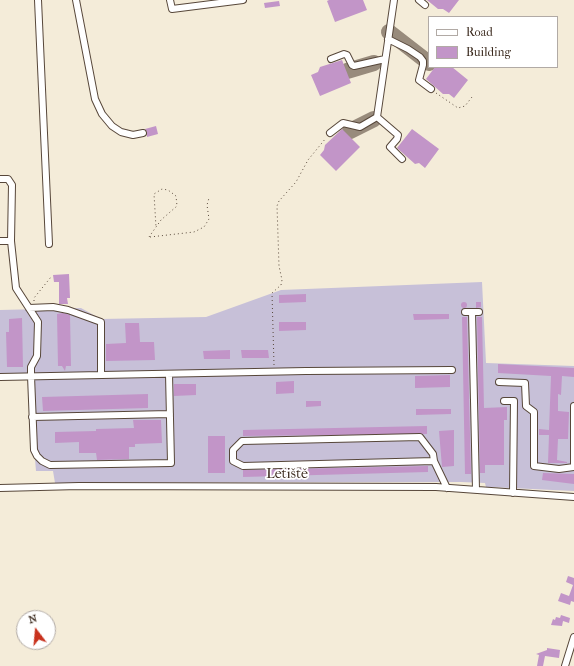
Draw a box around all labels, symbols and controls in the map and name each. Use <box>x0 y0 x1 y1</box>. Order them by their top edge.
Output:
legend <box>428 16 558 68</box>
text: Road <box>466 25 493 39</box>
text: Building <box>466 45 511 59</box>
street label: Letiště <box>266 467 308 483</box>
north arrow <box>16 610 56 650</box>
text: N <box>27 612 39 626</box>

